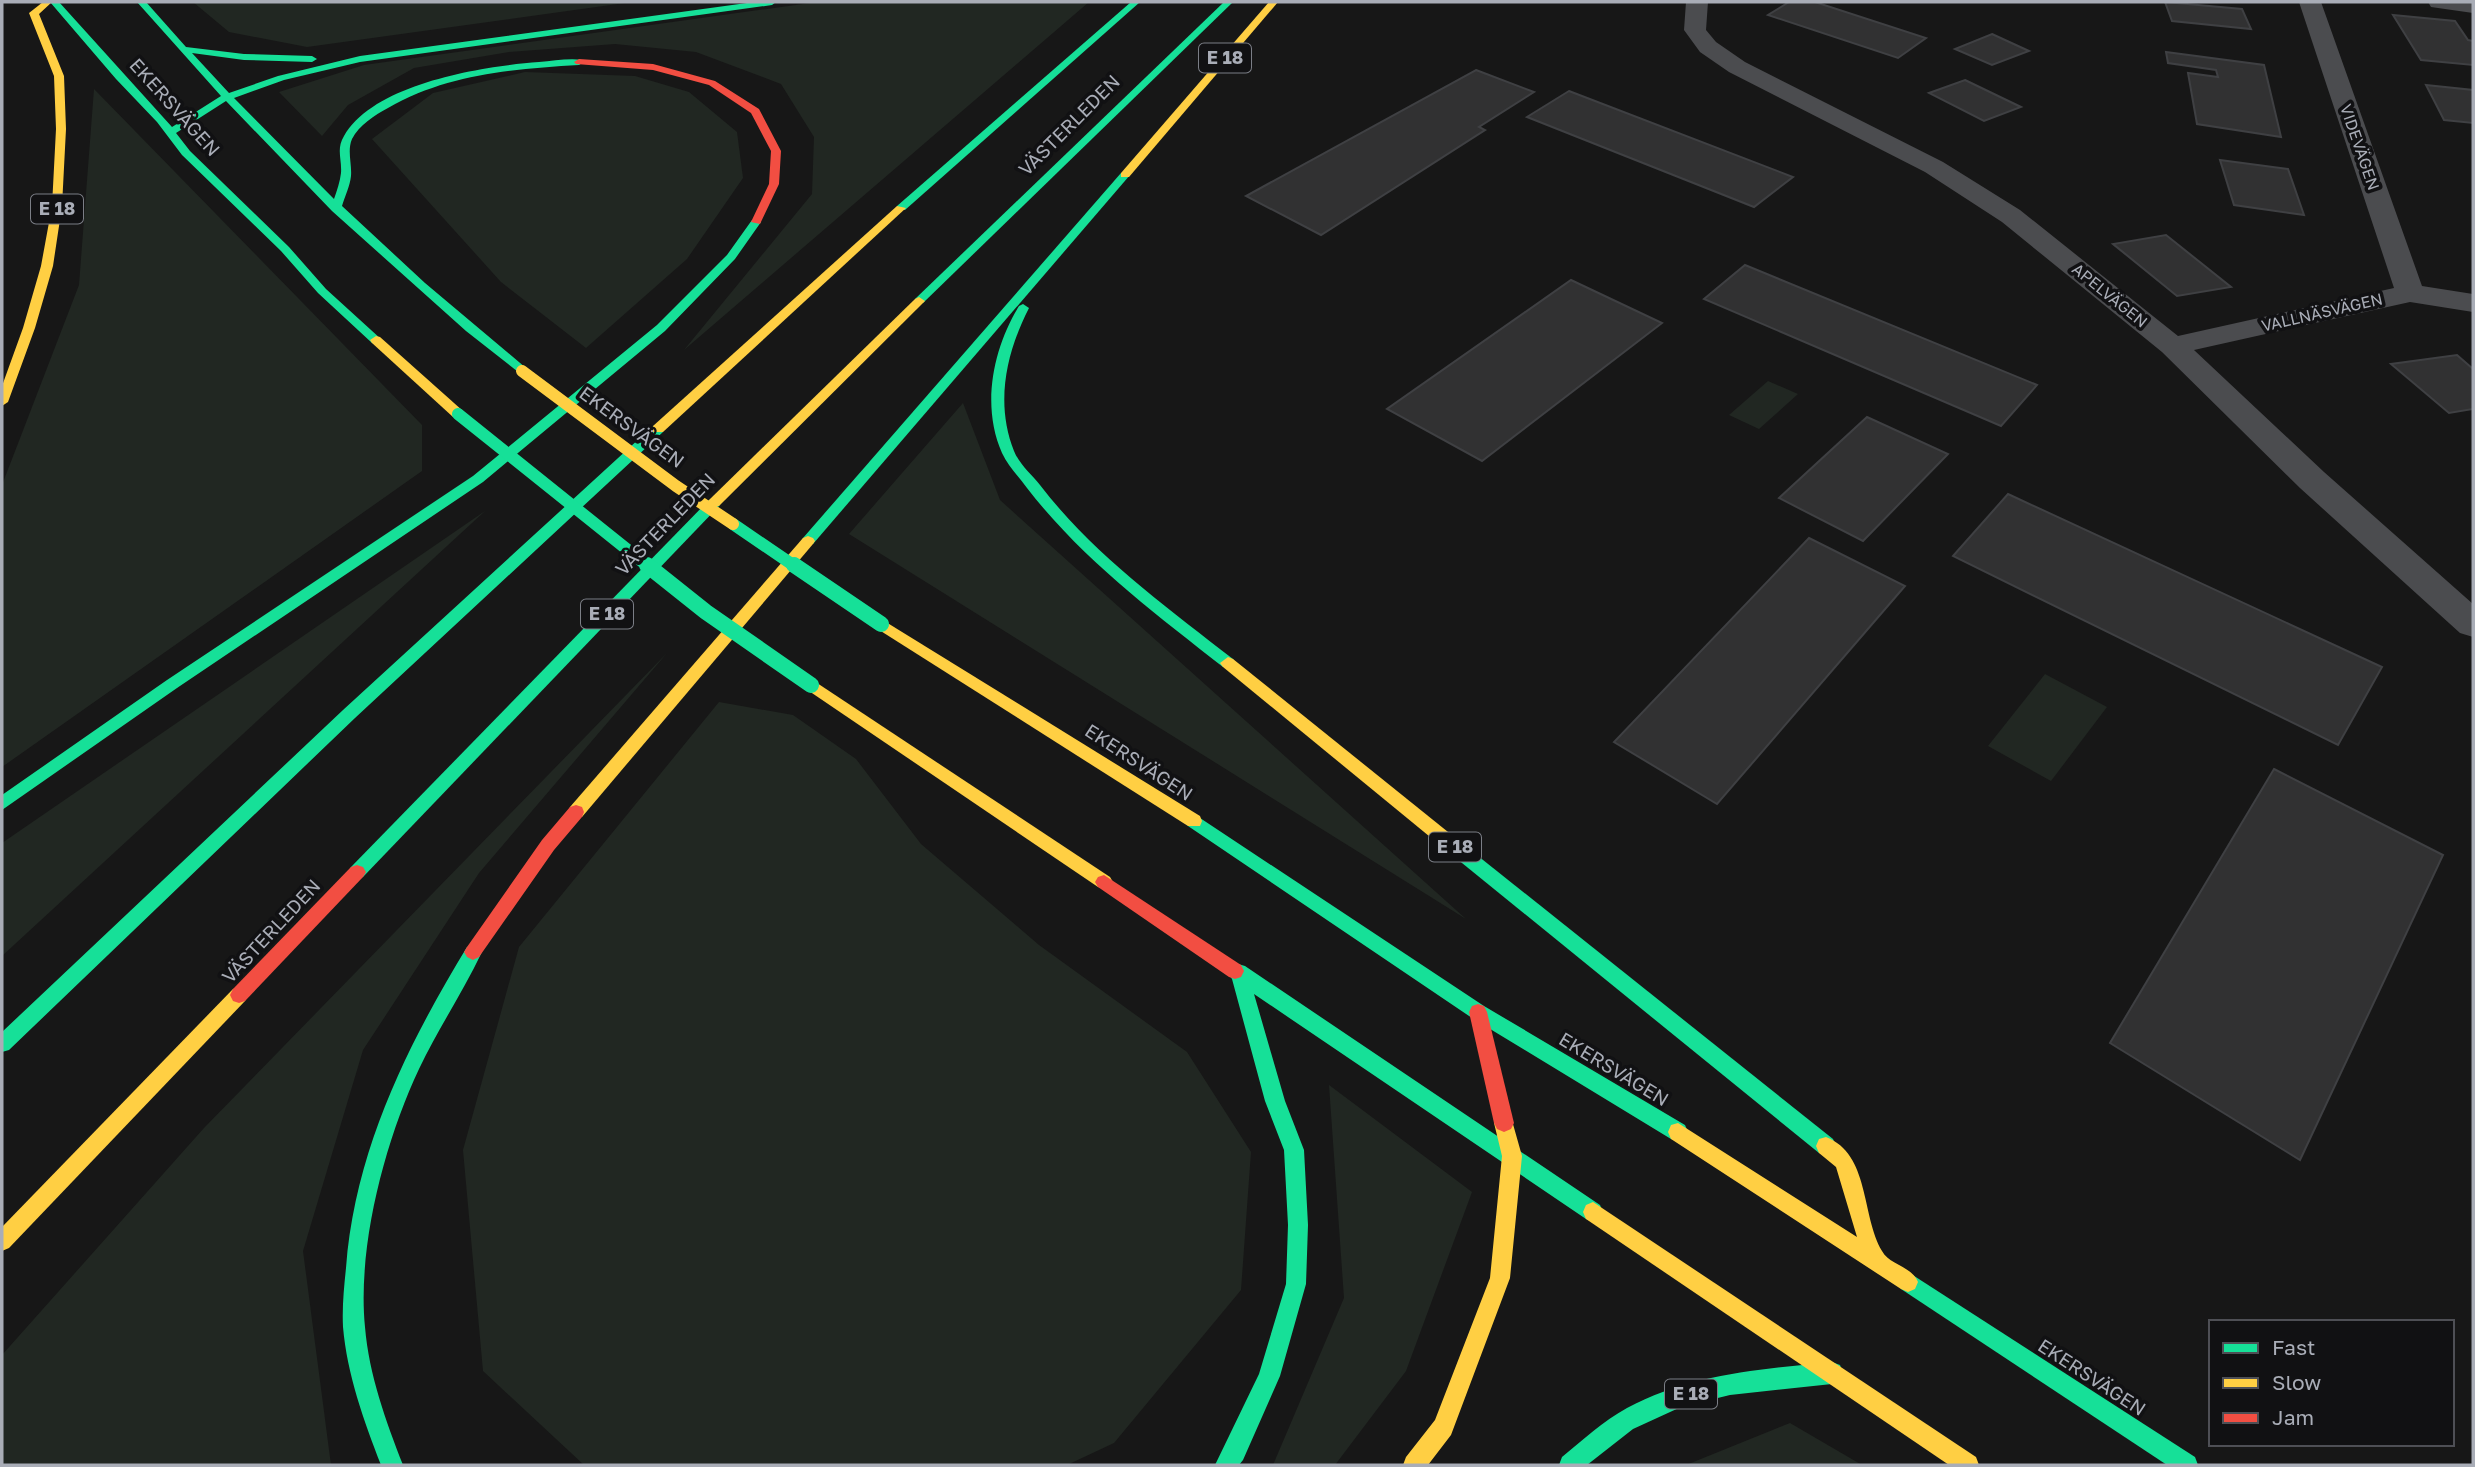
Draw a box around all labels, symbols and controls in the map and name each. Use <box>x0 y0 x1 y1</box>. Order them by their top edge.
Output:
road number: E 18 <box>1199 44 1251 72</box>
street label: EKERSVÄGEN <box>125 53 225 160</box>
street label: VÄSTERLEDEN <box>1013 69 1124 180</box>
street label: VIDEVÄGEN <box>2336 101 2384 193</box>
road number: E 18 <box>31 194 83 224</box>
street label: APELVÄGEN <box>2068 258 2152 332</box>
street label: VALLNÄSVÄGEN <box>2259 288 2385 336</box>
street label: EKERSVÄGEN <box>575 381 689 472</box>
street label: VÄSTERLEDEN <box>610 468 719 580</box>
road number: E 18 <box>581 600 633 628</box>
street label: EKERSVÄGEN <box>1081 718 1197 805</box>
road number: E 18 <box>1429 832 1481 862</box>
street label: VÄSTERLEDEN <box>217 874 325 987</box>
street label: EKERSVÄGEN <box>1555 1027 1673 1110</box>
legend <box>2209 1320 2454 1446</box>
street label: EKERSVÄGEN <box>2034 1333 2150 1420</box>
text: Fast <box>2272 1334 2315 1360</box>
text: Slow <box>2272 1369 2321 1395</box>
road number: E 18 <box>1665 1380 1717 1408</box>
text: Jam <box>2272 1404 2314 1430</box>

